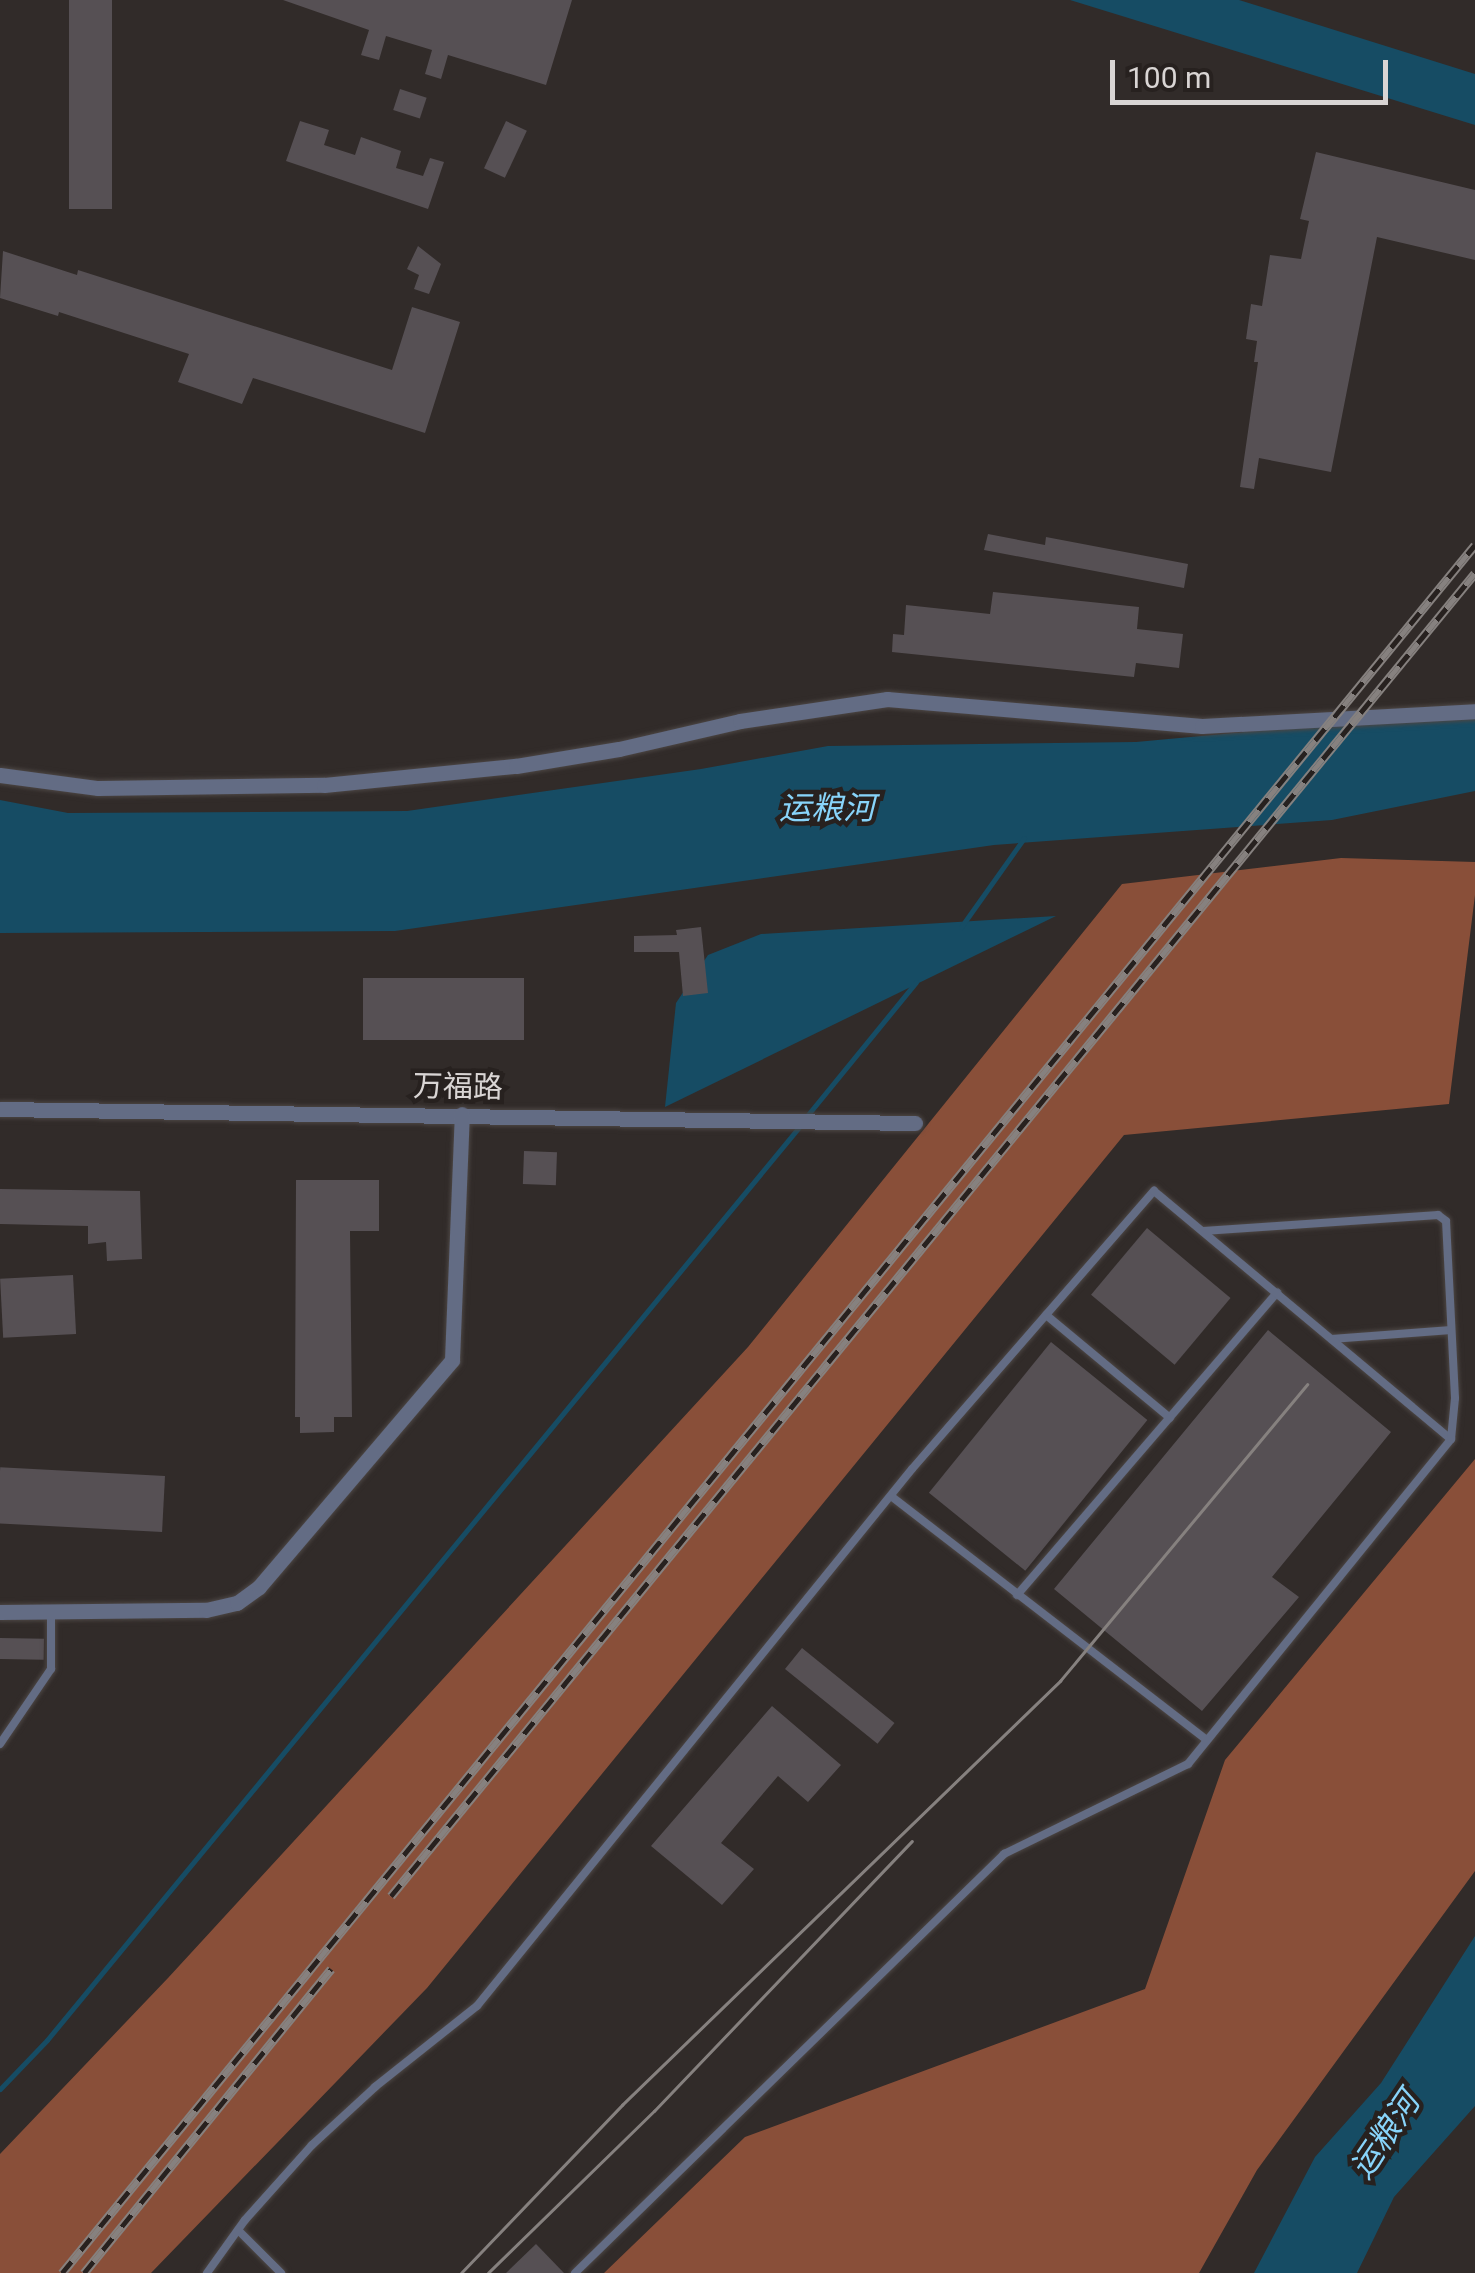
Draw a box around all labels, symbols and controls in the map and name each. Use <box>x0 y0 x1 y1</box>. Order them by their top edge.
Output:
scale bar <box>1115 40 1392 102</box>
text: 100 m <box>1127 60 1211 95</box>
water label: 运粮河 <box>779 789 875 827</box>
street label: 万福路 <box>413 1068 503 1106</box>
water label: 运粮河 <box>1342 2084 1428 2186</box>

